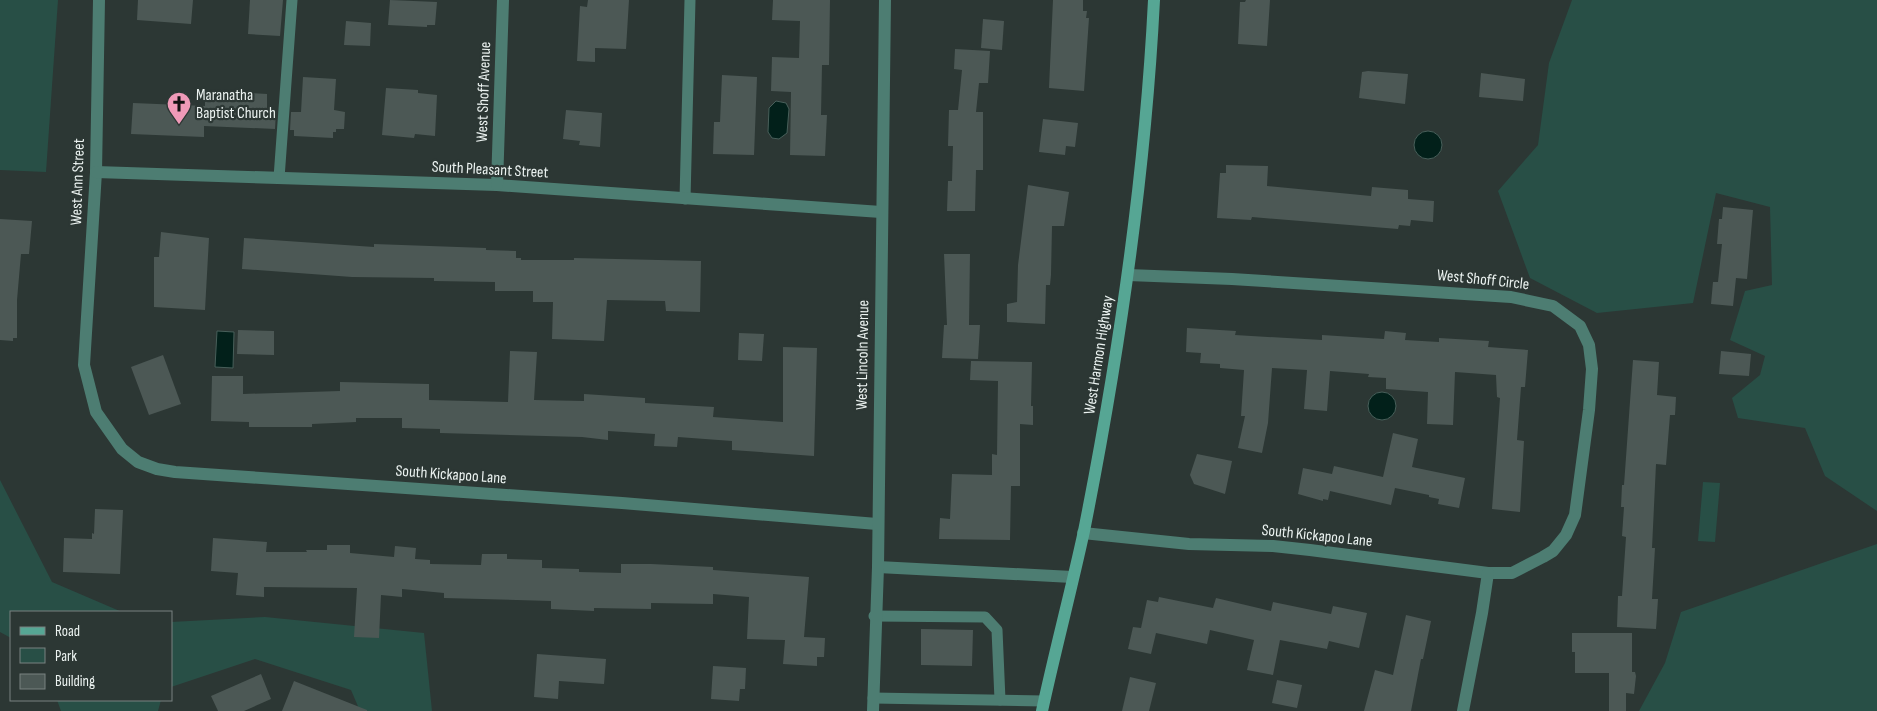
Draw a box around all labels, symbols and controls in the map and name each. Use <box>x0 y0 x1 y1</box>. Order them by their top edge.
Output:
street label: West Shoff Avenue <box>473 41 495 143</box>
place label: Maranatha Baptist Church <box>196 86 276 123</box>
church icon: Maranatha Baptist Church <box>166 91 192 125</box>
street label: West Ann Street <box>67 138 89 226</box>
street label: South Pleasant Street <box>431 157 549 183</box>
street label: West Shoff Circle <box>1436 266 1530 294</box>
street label: West Harmon Highway <box>1080 294 1118 416</box>
street label: West Lincoln Avenue <box>853 300 873 410</box>
street label: South Kickapoo Lane <box>395 462 507 488</box>
street label: South Kickapoo Lane <box>1261 521 1373 551</box>
legend <box>10 611 172 701</box>
text: Road <box>55 622 80 641</box>
text: Park <box>55 647 77 666</box>
text: Building <box>55 672 95 691</box>

